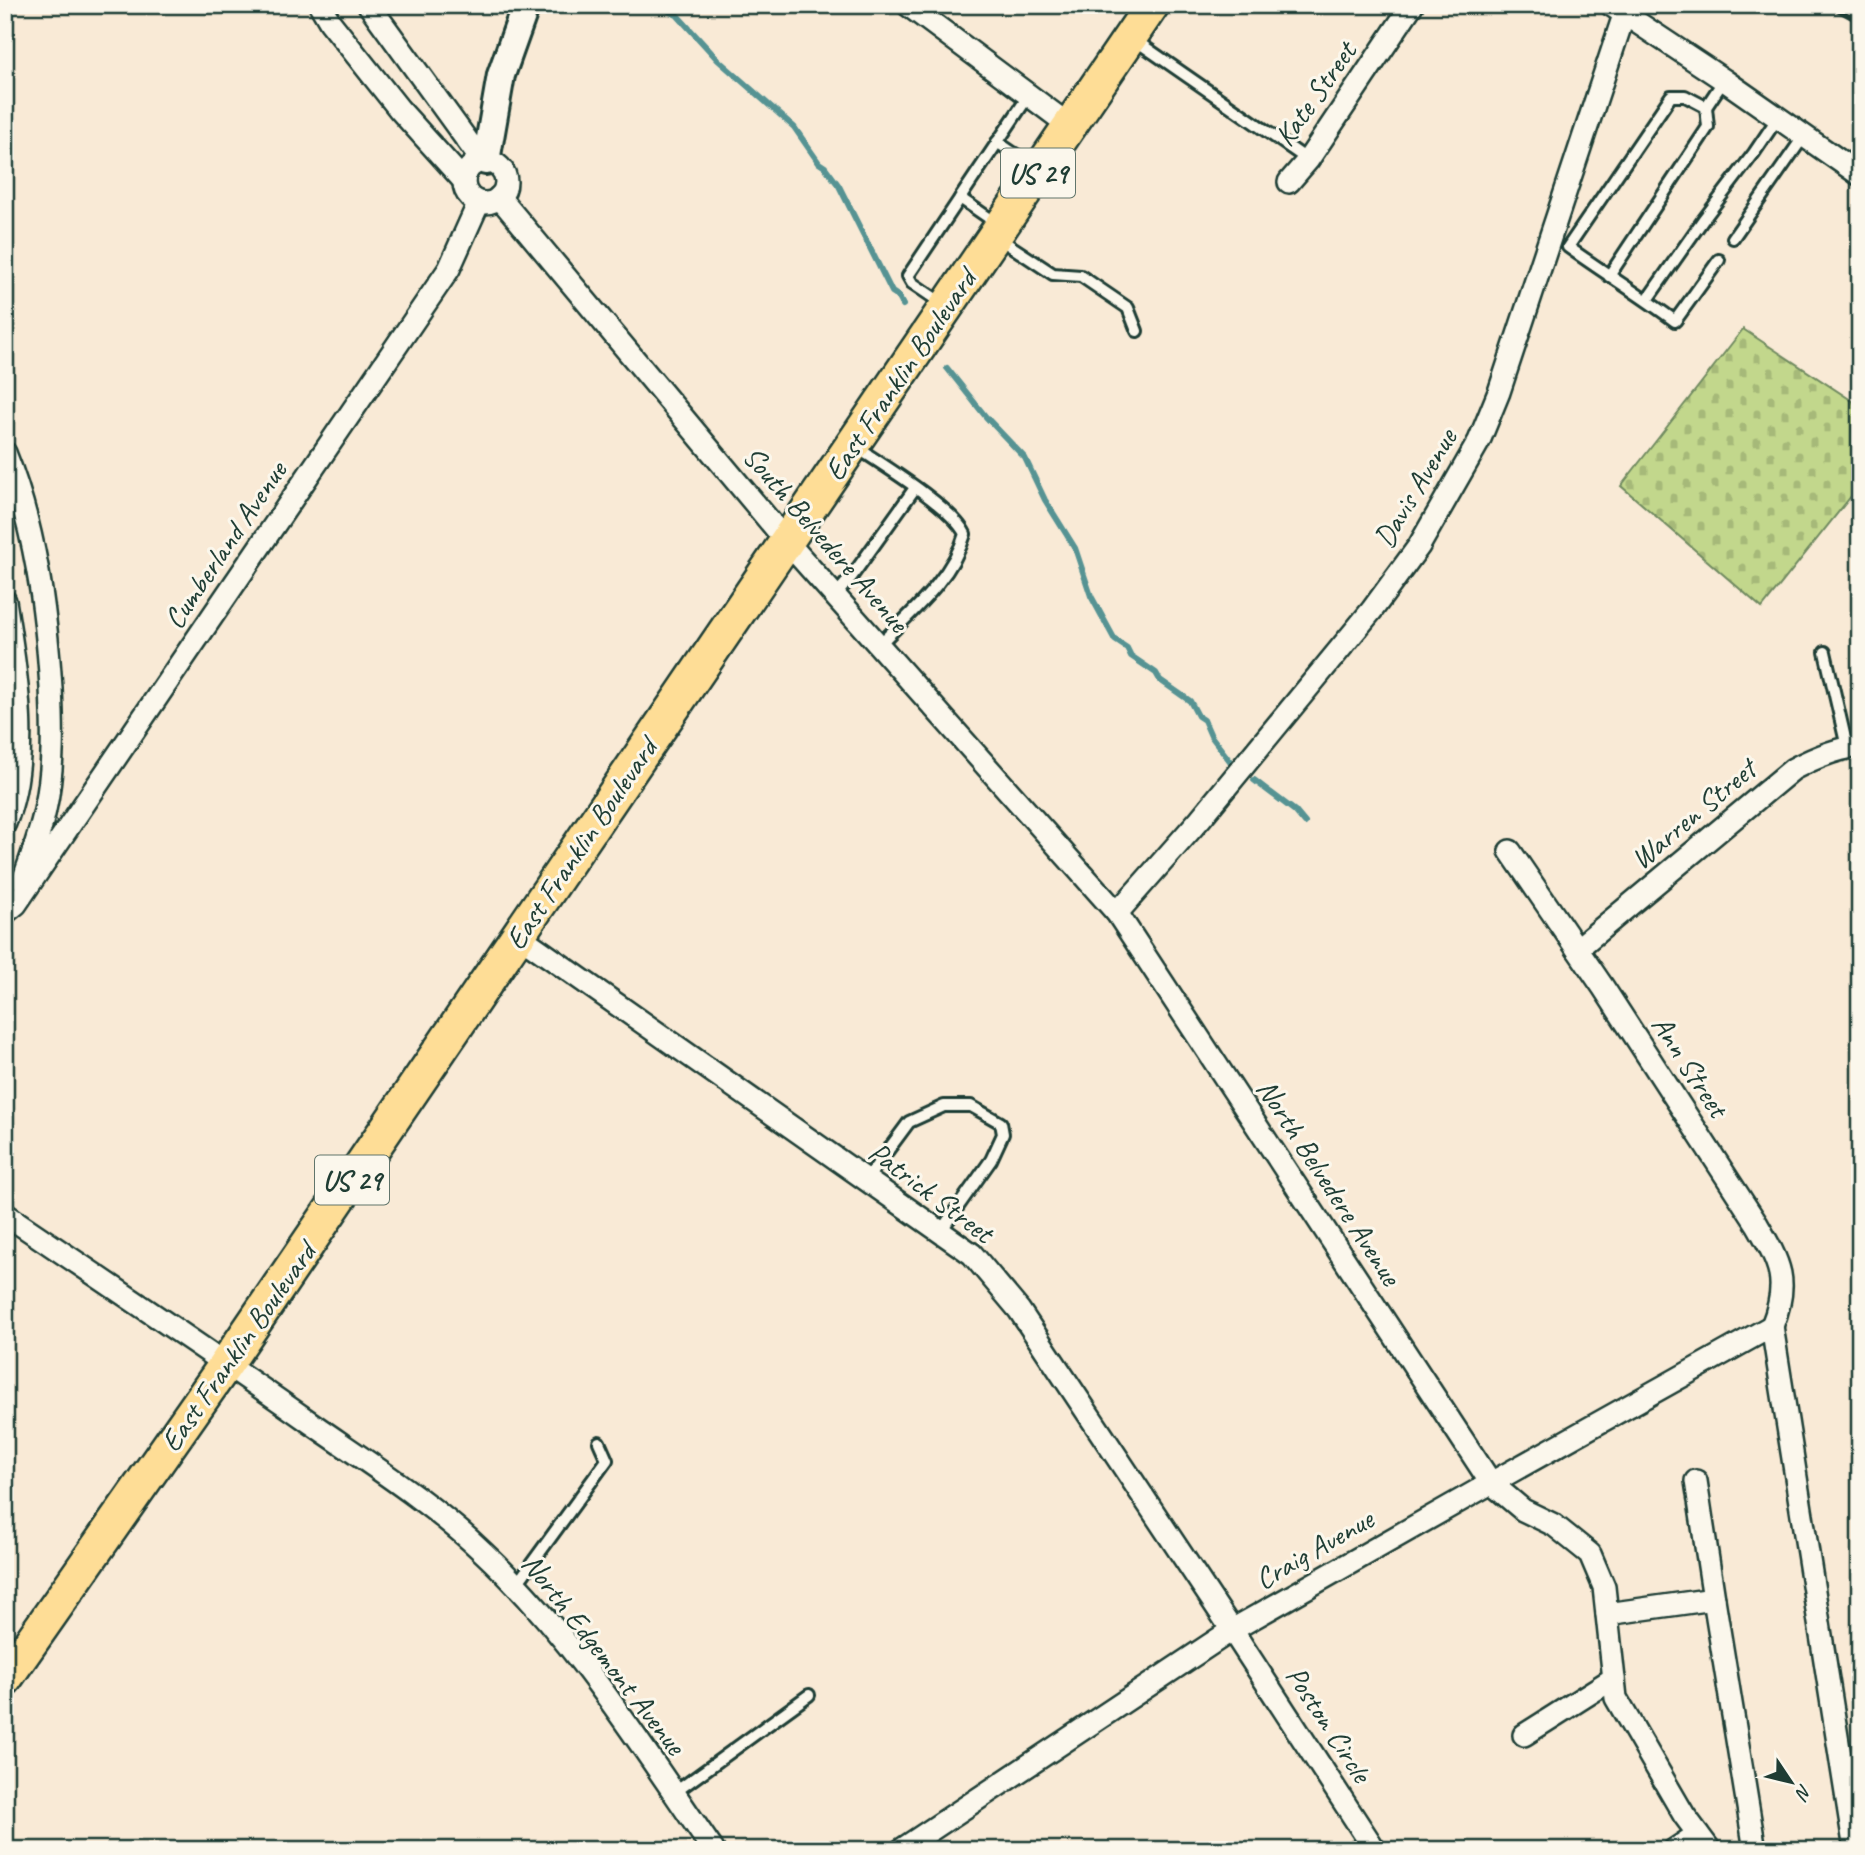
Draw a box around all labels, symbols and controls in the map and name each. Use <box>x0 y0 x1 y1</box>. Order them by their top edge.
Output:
street label: Kate Street <box>1265 32 1366 153</box>
road number: US 29 <box>1001 148 1075 198</box>
street label: East Franklin Boulevard <box>815 259 987 488</box>
street label: Davis Avenue <box>1365 420 1466 554</box>
street label: South Belvedere Avenue <box>735 438 919 642</box>
street label: Cumberland Avenue <box>155 452 296 636</box>
street label: East Franklin Boulevard <box>496 728 668 957</box>
street label: Warren Street <box>1623 748 1767 877</box>
street label: Ann Street <box>1643 1008 1739 1127</box>
street label: North Belvedere Avenue <box>1248 1072 1411 1294</box>
street label: Patrick Street <box>861 1133 1003 1253</box>
road number: US 29 <box>315 1156 389 1204</box>
street label: East Franklin Boulevard <box>152 1232 327 1459</box>
street label: Craig Avenue <box>1248 1499 1382 1598</box>
street label: North Edgemont Avenue <box>514 1546 696 1764</box>
street label: Poston Circle <box>1277 1659 1382 1791</box>
north arrow <box>1756 1746 1826 1816</box>
text: N <box>1789 1779 1817 1806</box>

